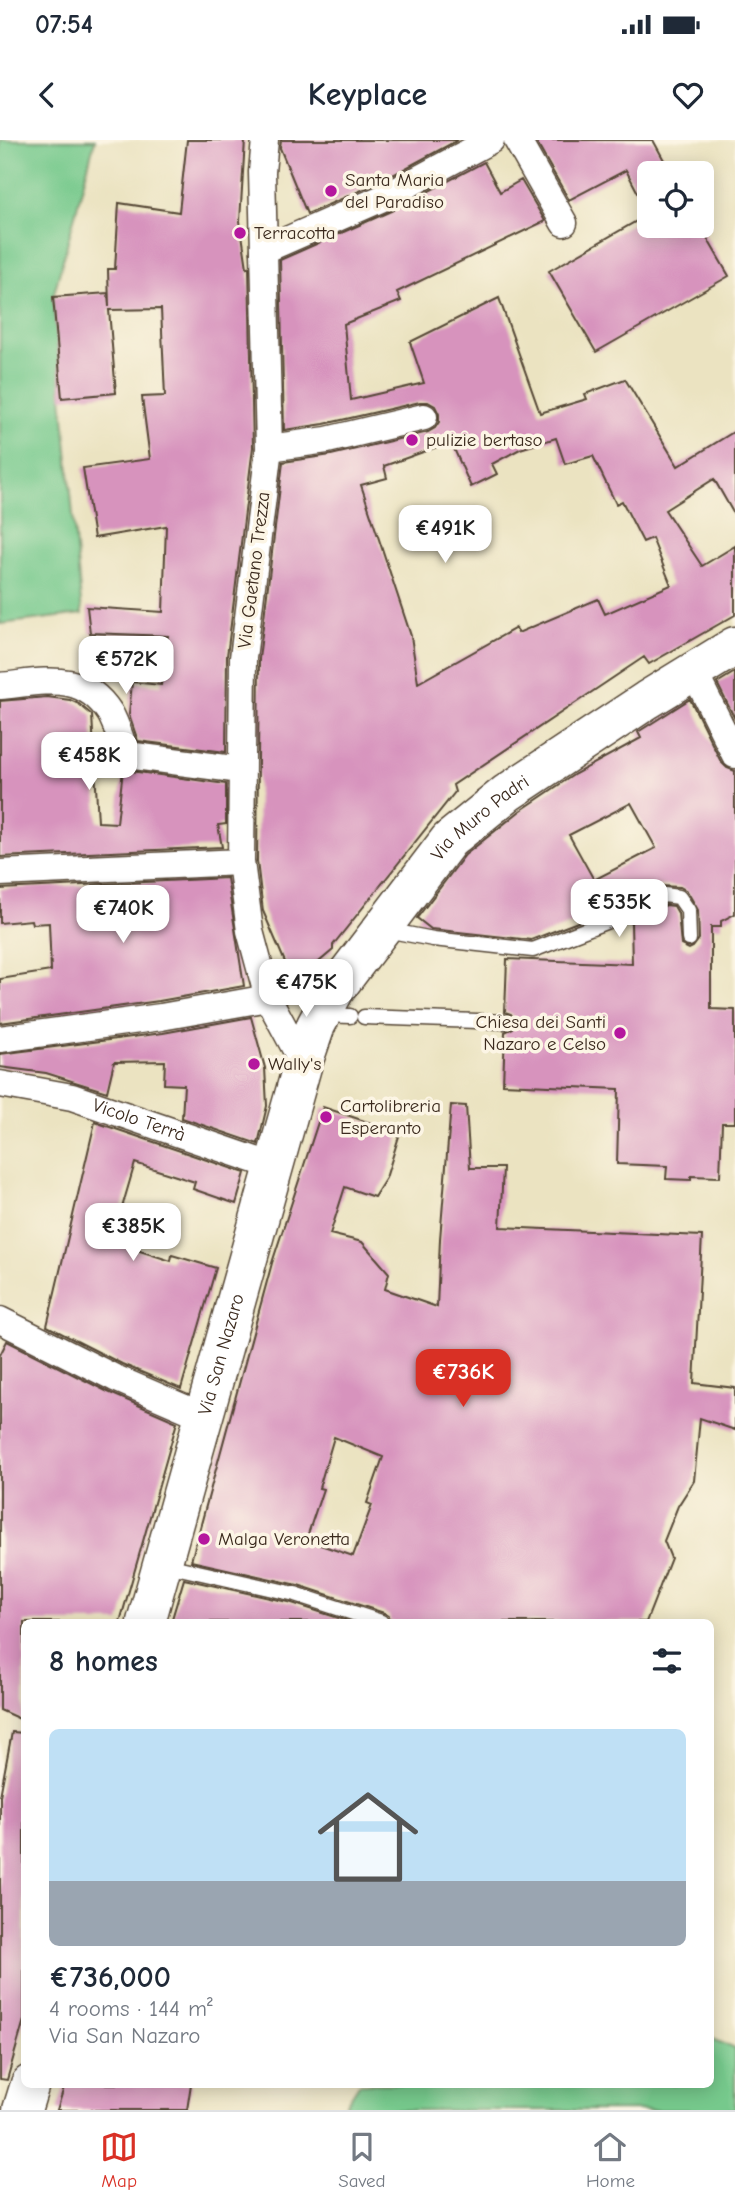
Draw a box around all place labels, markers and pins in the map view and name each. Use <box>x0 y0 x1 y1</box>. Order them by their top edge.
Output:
place label: Santa Maria del Paradiso <box>345 169 444 213</box>
marker: Santa Maria del Paradiso <box>323 183 339 199</box>
place label: Terracotta <box>254 222 336 244</box>
marker: Terracotta <box>232 225 248 241</box>
place label: pulizie bertaso <box>426 429 543 451</box>
marker: pulizie bertaso <box>404 432 420 448</box>
pin: €491K <box>396 506 494 565</box>
pin: €572K <box>77 636 175 696</box>
pin: €458K <box>40 732 138 792</box>
pin: €535K <box>570 880 668 939</box>
pin: €740K <box>74 886 172 945</box>
pin: €475K <box>257 960 355 1019</box>
place label: Chiesa dei Santi Nazaro e Celso <box>476 1011 606 1055</box>
marker: Chiesa dei Santi Nazaro e Celso <box>612 1025 628 1041</box>
place label: Wally's <box>268 1053 322 1075</box>
marker: Wally's <box>246 1056 262 1072</box>
place label: Cartolibreria Esperanto <box>340 1095 441 1139</box>
marker: Cartolibreria Esperanto <box>318 1109 334 1125</box>
pin: €385K <box>84 1204 182 1263</box>
pin: €736K <box>414 1350 512 1409</box>
place label: Malga Veronetta <box>218 1528 350 1550</box>
marker: Malga Veronetta <box>196 1531 212 1547</box>

